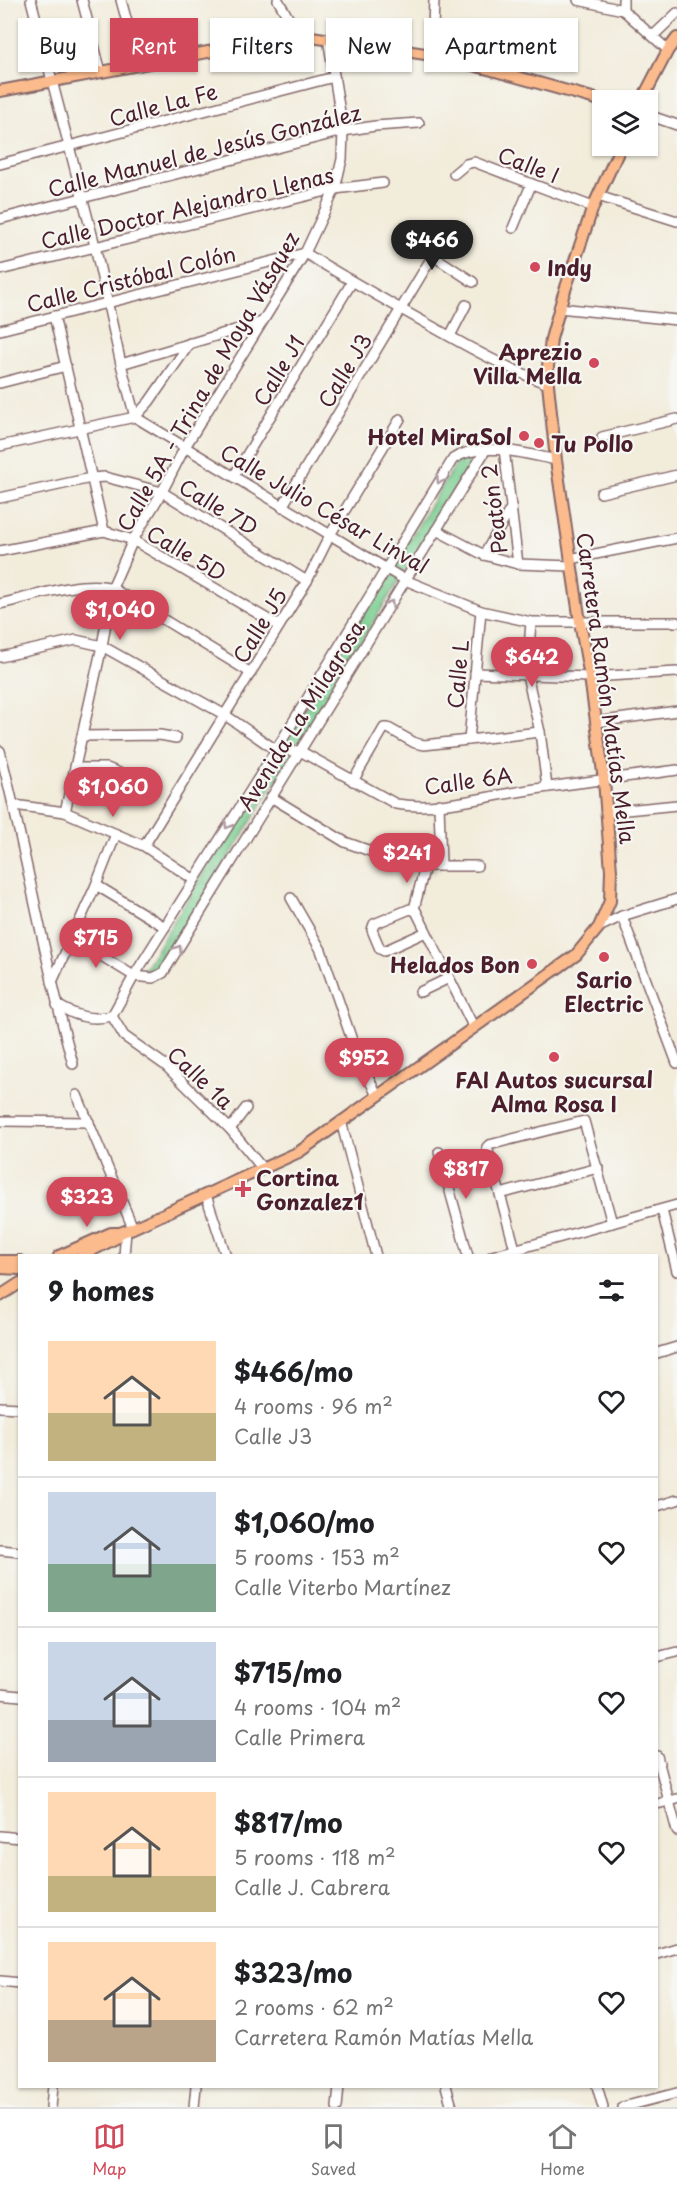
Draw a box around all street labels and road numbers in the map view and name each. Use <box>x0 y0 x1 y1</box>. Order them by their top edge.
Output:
street label: Calle La Fe <box>105 74 221 134</box>
street label: Calle Manuel de Jesús González <box>44 96 364 204</box>
street label: Calle I <box>494 138 564 190</box>
street label: Calle Doctor Alejandro Llenas <box>37 158 337 256</box>
street label: Calle 5A - Trina de Moya Vásquez <box>108 225 306 537</box>
street label: Calle Cristóbal Colón <box>23 237 239 319</box>
street label: Calle J3 <box>309 327 379 413</box>
street label: Calle J1 <box>244 328 312 412</box>
street label: Calle Julio César Linval <box>215 435 435 581</box>
street label: Peatón 2 <box>472 462 514 556</box>
street label: Calle 7D <box>173 470 265 542</box>
street label: Calle 5D <box>141 516 233 588</box>
street label: Carretera Ramón Matías Mella <box>569 530 645 846</box>
street label: Calle J5 <box>224 581 294 669</box>
street label: Avenida La Milagrosa <box>228 614 372 816</box>
street label: Calle L <box>438 638 476 710</box>
street label: Calle 6A <box>422 758 514 802</box>
street label: Calle 1a <box>161 1038 242 1117</box>

